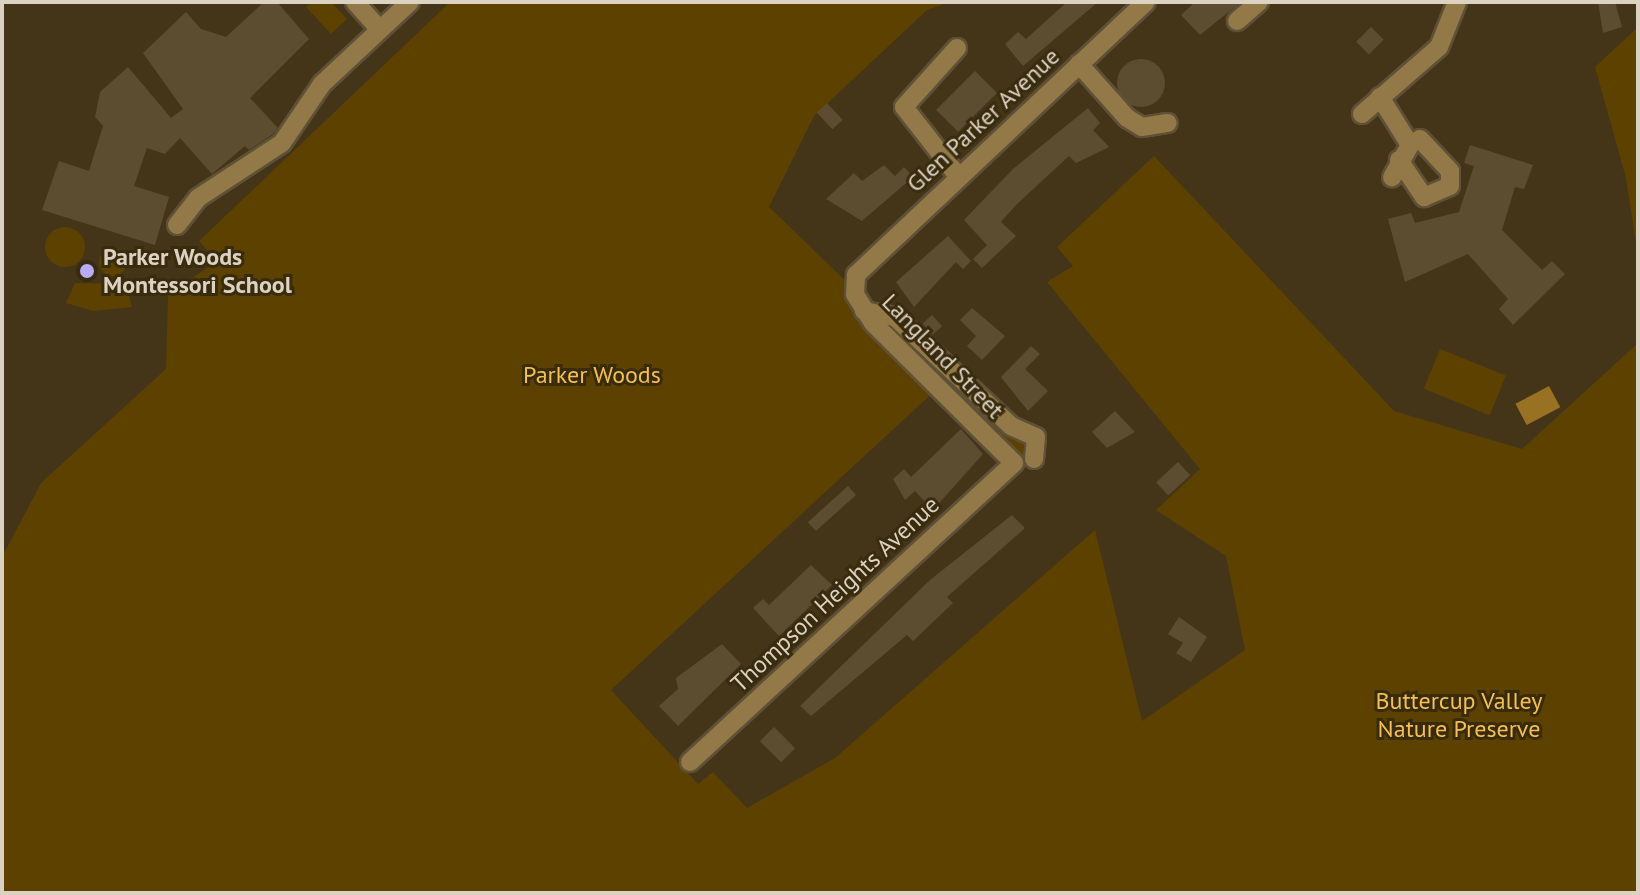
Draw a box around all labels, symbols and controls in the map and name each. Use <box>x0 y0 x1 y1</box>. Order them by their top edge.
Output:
street label: Glen Parker Avenue <box>900 42 1066 198</box>
place label: Parker Woods Montessori School <box>103 243 292 299</box>
marker: Parker Woods Montessori School <box>78 262 96 280</box>
street label: Langland Street <box>876 288 1010 424</box>
park label: Parker Woods <box>523 361 661 389</box>
street label: Thompson Heights Avenue <box>725 490 945 698</box>
park label: Buttercup Valley Nature Preserve <box>1375 687 1543 743</box>

